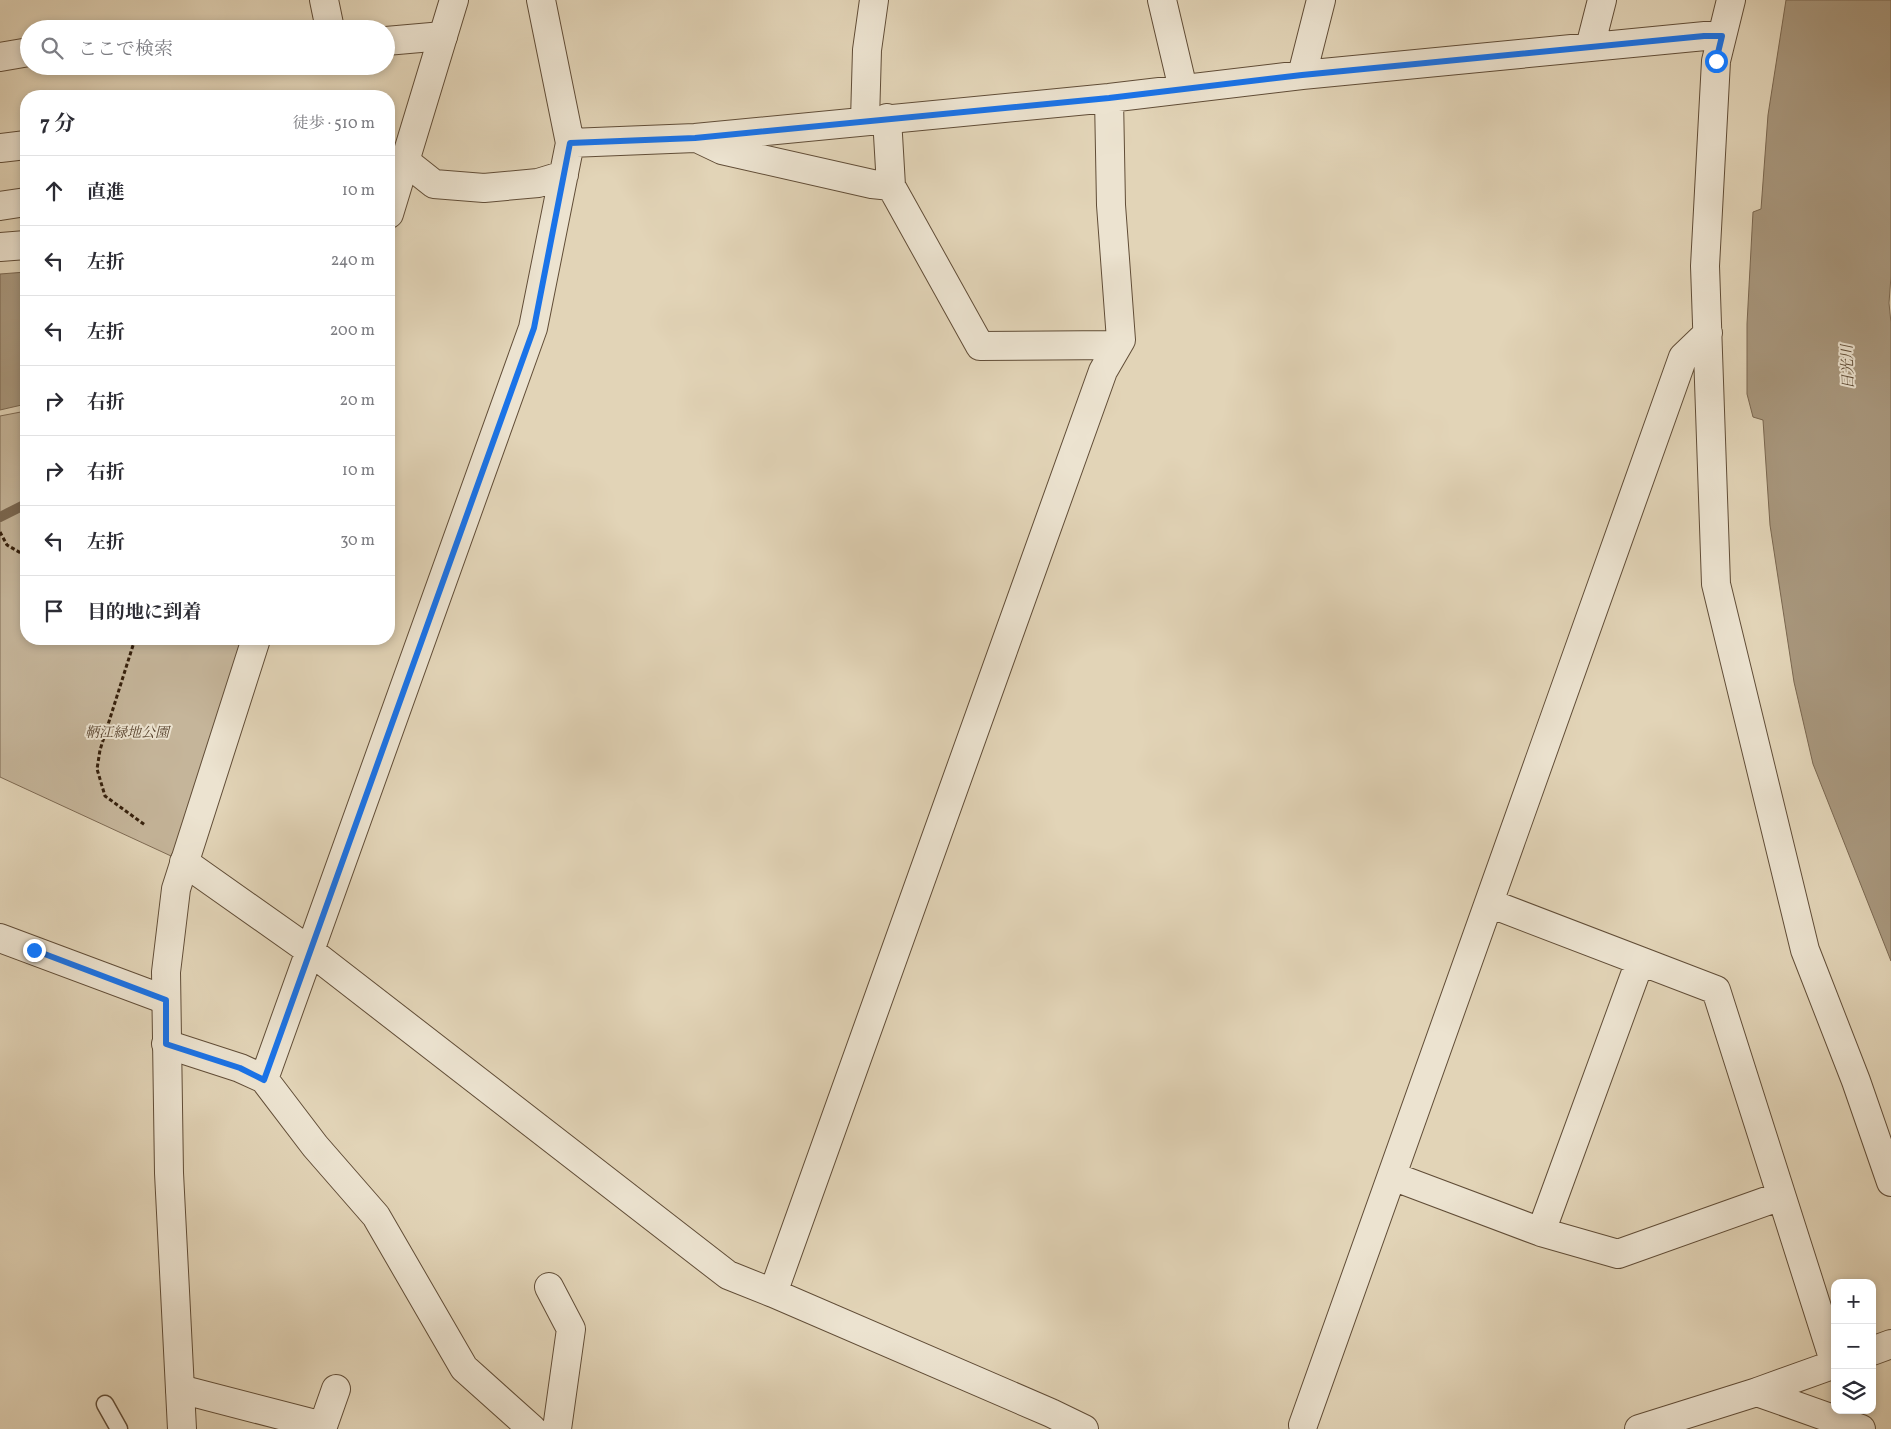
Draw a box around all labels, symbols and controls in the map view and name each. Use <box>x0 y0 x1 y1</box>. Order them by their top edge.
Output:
search box <box>20 20 395 75</box>
icon: search <box>38 34 66 62</box>
text: ここで検索 <box>78 37 173 63</box>
route start <box>1705 50 1728 73</box>
text: 7 分 <box>40 110 75 139</box>
text: 徒歩 · 510 m <box>293 113 375 135</box>
icon: ahead <box>40 177 68 205</box>
text: 直進 <box>87 180 125 206</box>
text: 10 m <box>342 180 375 202</box>
icon: left <box>40 247 68 275</box>
text: 左折 <box>87 250 125 276</box>
text: 240 m <box>331 250 375 272</box>
icon: left <box>40 317 68 345</box>
text: 左折 <box>87 320 125 346</box>
text: 200 m <box>330 320 375 342</box>
water label: 日光川 <box>1838 342 1860 390</box>
icon: right <box>40 387 68 415</box>
text: 右折 <box>87 390 125 416</box>
text: 20 m <box>340 390 375 412</box>
icon: right <box>40 457 68 485</box>
text: 右折 <box>87 460 125 486</box>
text: 10 m <box>342 460 375 482</box>
icon: left <box>40 527 68 555</box>
text: 左折 <box>87 530 125 556</box>
text: 30 m <box>340 530 375 552</box>
icon: arrive <box>40 597 68 625</box>
text: 目的地に到着 <box>87 600 201 626</box>
park label: 鞆江緑地公園 <box>85 724 171 743</box>
route end <box>23 939 46 962</box>
map controls <box>1831 1279 1876 1414</box>
button: + <box>1831 1279 1876 1324</box>
button: − <box>1831 1324 1876 1369</box>
button: layers <box>1831 1369 1876 1414</box>

